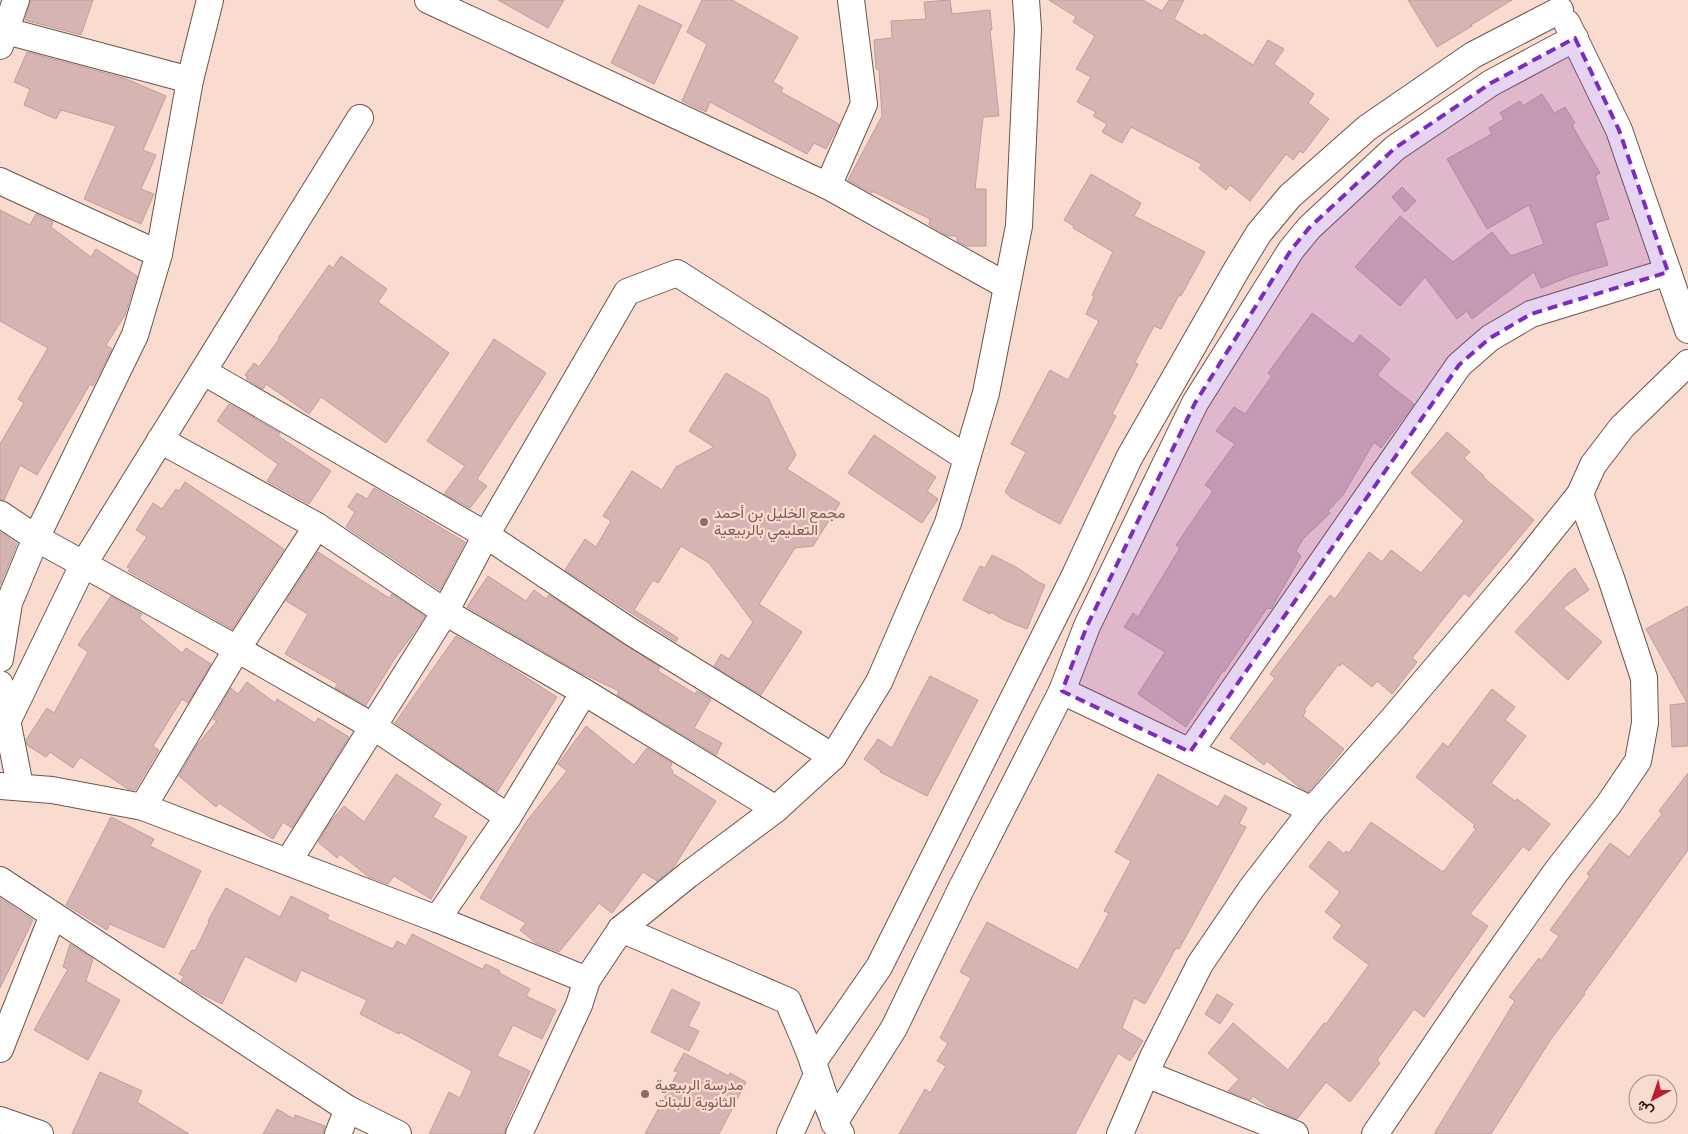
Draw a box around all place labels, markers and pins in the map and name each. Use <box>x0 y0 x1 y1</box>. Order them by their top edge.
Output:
place label: مجمع الخليل بن أحمد التعليمي بالربيعية <box>714 504 845 543</box>
marker: مجمع الخليل بن أحمد التعليمي بالربيعية <box>698 516 710 528</box>
place label: مدرسة الربيعية الثانوية للبنات <box>655 1076 743 1111</box>
marker: مدرسة الربيعية الثانوية للبنات <box>639 1088 651 1100</box>

